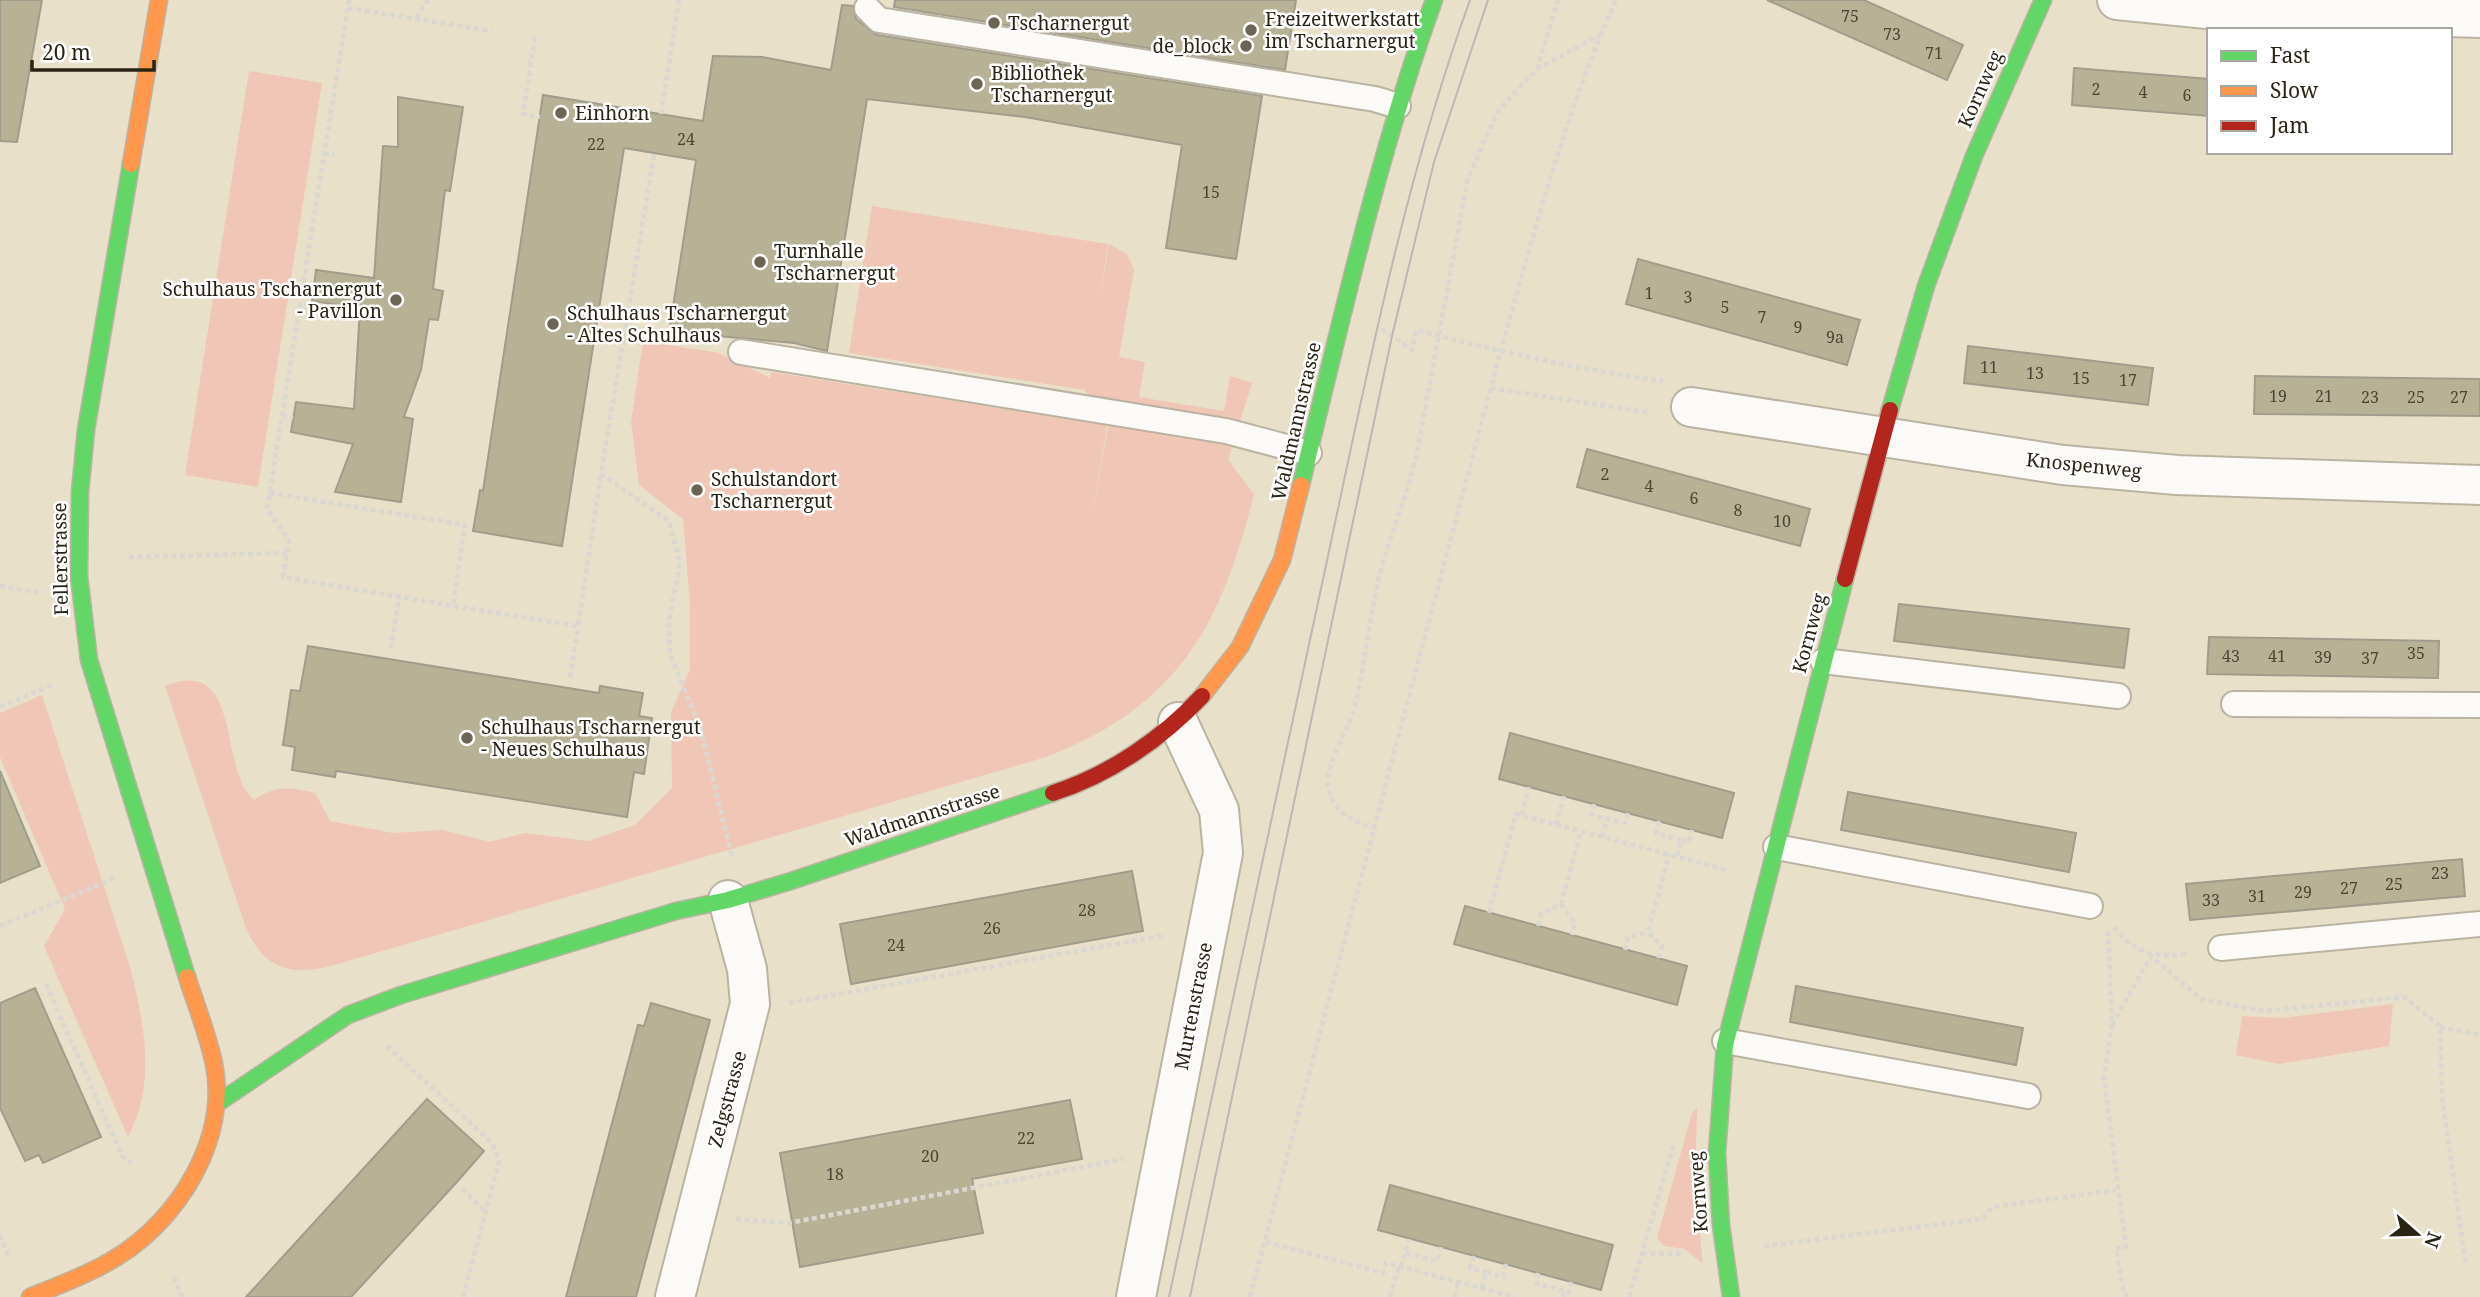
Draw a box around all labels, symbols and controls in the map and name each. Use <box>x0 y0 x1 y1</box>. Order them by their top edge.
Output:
house number: 75 <box>1841 5 1859 27</box>
place label: Freizeitwerkstatt im Tscharnergut <box>1265 6 1420 54</box>
place label: Tscharnergut <box>1008 10 1130 36</box>
marker: Tscharnergut <box>986 15 1002 31</box>
marker: Freizeitwerkstatt im Tscharnergut <box>1243 22 1259 38</box>
house number: 73 <box>1883 23 1901 45</box>
scale bar <box>32 28 154 72</box>
legend <box>2207 28 2452 154</box>
place label: de_block <box>1152 33 1233 59</box>
text: 20 m <box>42 38 91 66</box>
marker: de_block <box>1238 38 1254 54</box>
text: Fast <box>2270 41 2310 69</box>
house number: 71 <box>1925 42 1943 64</box>
street label: Kornweg <box>1951 46 2009 132</box>
place label: Bibliothek Tscharnergut <box>991 60 1113 108</box>
marker: Bibliothek Tscharnergut <box>969 76 985 92</box>
text: Slow <box>2270 76 2319 104</box>
house number: 2 <box>2092 78 2100 100</box>
house number: 4 <box>2139 81 2148 103</box>
house number: 6 <box>2183 84 2192 106</box>
place label: Einhorn <box>575 100 649 126</box>
marker: Einhorn <box>553 105 569 121</box>
text: Jam <box>2269 111 2309 139</box>
house number: 24 <box>677 128 695 150</box>
house number: 22 <box>587 133 605 155</box>
house number: 15 <box>1202 181 1220 203</box>
place label: Turnhalle Tscharnergut <box>774 238 896 286</box>
marker: Turnhalle Tscharnergut <box>752 254 768 270</box>
place label: Schulhaus Tscharnergut - Pavillon <box>162 276 382 324</box>
house number: 1 <box>1645 282 1653 304</box>
house number: 3 <box>1684 286 1693 308</box>
marker: Schulhaus Tscharnergut - Pavillon <box>388 292 404 308</box>
house number: 5 <box>1721 296 1729 318</box>
place label: Schulhaus Tscharnergut - Altes Schulhaus <box>567 300 787 348</box>
house number: 7 <box>1758 306 1767 328</box>
marker: Schulhaus Tscharnergut - Altes Schulhaus <box>545 316 561 332</box>
house number: 9 <box>1794 316 1802 338</box>
house number: 9a <box>1826 326 1844 348</box>
street label: Waldmannstrasse <box>1265 339 1327 503</box>
house number: 11 <box>1980 356 1998 378</box>
house number: 13 <box>2026 362 2044 384</box>
house number: 15 <box>2072 367 2090 389</box>
house number: 17 <box>2119 369 2137 391</box>
house number: 19 <box>2269 385 2287 407</box>
house number: 21 <box>2315 385 2333 407</box>
house number: 23 <box>2361 386 2379 408</box>
house number: 25 <box>2407 386 2425 408</box>
house number: 27 <box>2450 386 2468 408</box>
street label: Knospenweg <box>2025 446 2143 484</box>
house number: 2 <box>1601 463 1609 485</box>
place label: Schulstandort Tscharnergut <box>711 466 837 514</box>
house number: 4 <box>1645 475 1654 497</box>
marker: Schulstandort Tscharnergut <box>689 482 705 498</box>
house number: 6 <box>1690 487 1699 509</box>
house number: 8 <box>1734 499 1743 521</box>
street label: Fellerstrasse <box>46 502 74 616</box>
house number: 10 <box>1773 510 1791 532</box>
street label: Kornweg <box>1786 590 1832 676</box>
house number: 35 <box>2407 642 2425 664</box>
house number: 43 <box>2222 645 2240 667</box>
house number: 41 <box>2268 645 2286 667</box>
house number: 39 <box>2314 646 2332 668</box>
house number: 37 <box>2361 647 2379 669</box>
place label: Schulhaus Tscharnergut - Neues Schulhaus <box>481 714 701 762</box>
marker: Schulhaus Tscharnergut - Neues Schulhaus <box>459 730 475 746</box>
street label: Waldmannstrasse <box>841 778 1003 852</box>
house number: 23 <box>2431 862 2449 884</box>
house number: 25 <box>2385 873 2403 895</box>
house number: 27 <box>2340 877 2358 899</box>
house number: 29 <box>2294 881 2312 903</box>
house number: 31 <box>2248 885 2266 907</box>
house number: 33 <box>2202 889 2220 911</box>
house number: 28 <box>1078 899 1096 921</box>
house number: 26 <box>983 917 1001 939</box>
house number: 24 <box>887 934 905 956</box>
street label: Murtenstrasse <box>1168 940 1218 1072</box>
street label: Zelgstrasse <box>702 1048 752 1150</box>
house number: 22 <box>1017 1127 1035 1149</box>
house number: 20 <box>921 1145 939 1167</box>
street label: Kornweg <box>1682 1150 1714 1234</box>
house number: 18 <box>826 1163 844 1185</box>
north arrow <box>2382 1199 2452 1269</box>
text: N <box>2418 1228 2448 1251</box>

